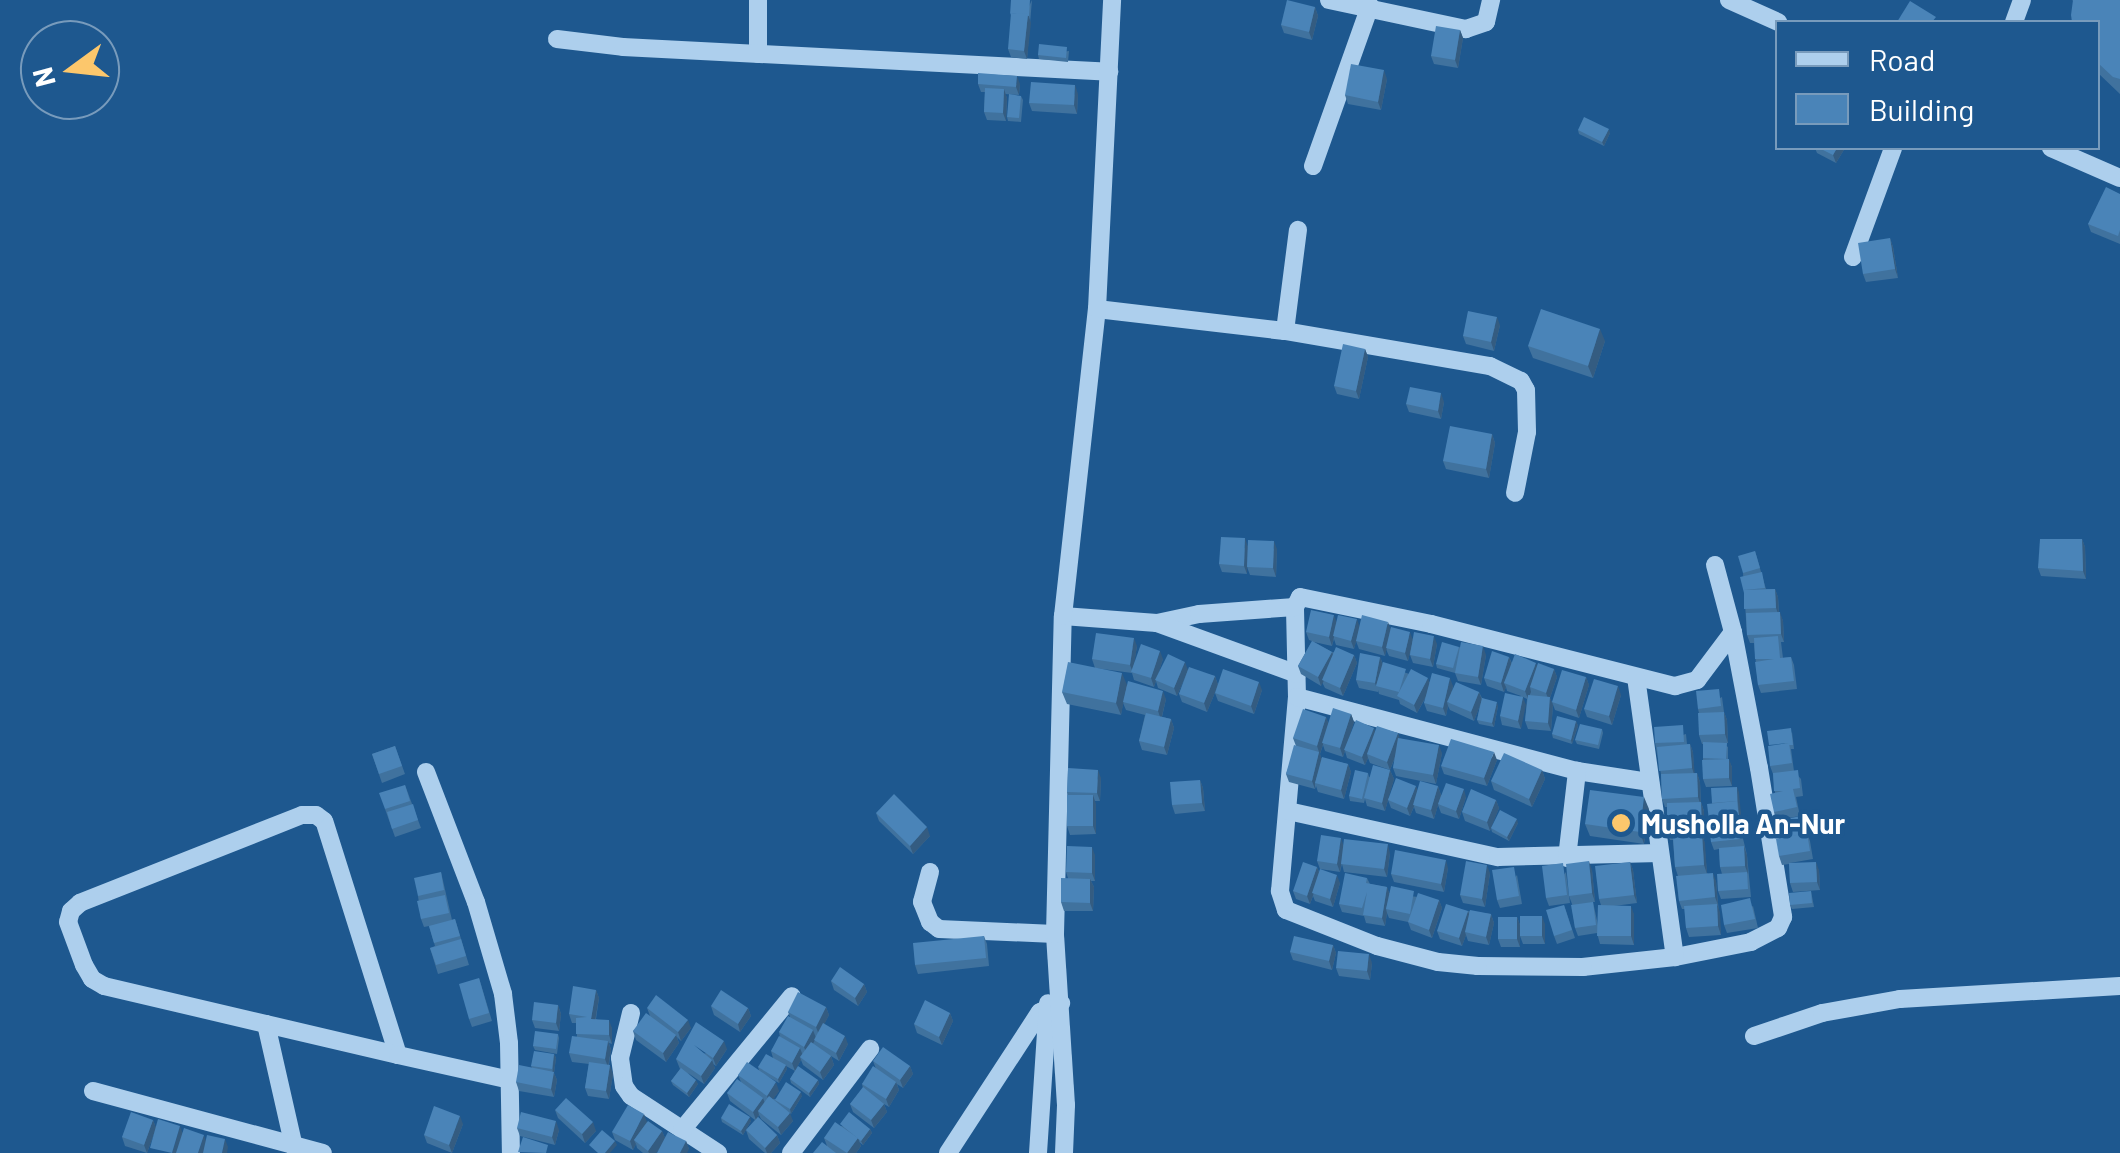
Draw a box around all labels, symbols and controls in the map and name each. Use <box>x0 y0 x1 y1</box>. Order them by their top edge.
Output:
north arrow <box>20 20 120 120</box>
legend <box>1775 20 2100 150</box>
text: Road <box>1869 41 1935 77</box>
text: N <box>24 64 62 91</box>
text: Building <box>1869 91 1974 127</box>
place label: Musholla An-Nur <box>1641 806 1845 840</box>
marker: Musholla An-Nur <box>1610 812 1632 834</box>

